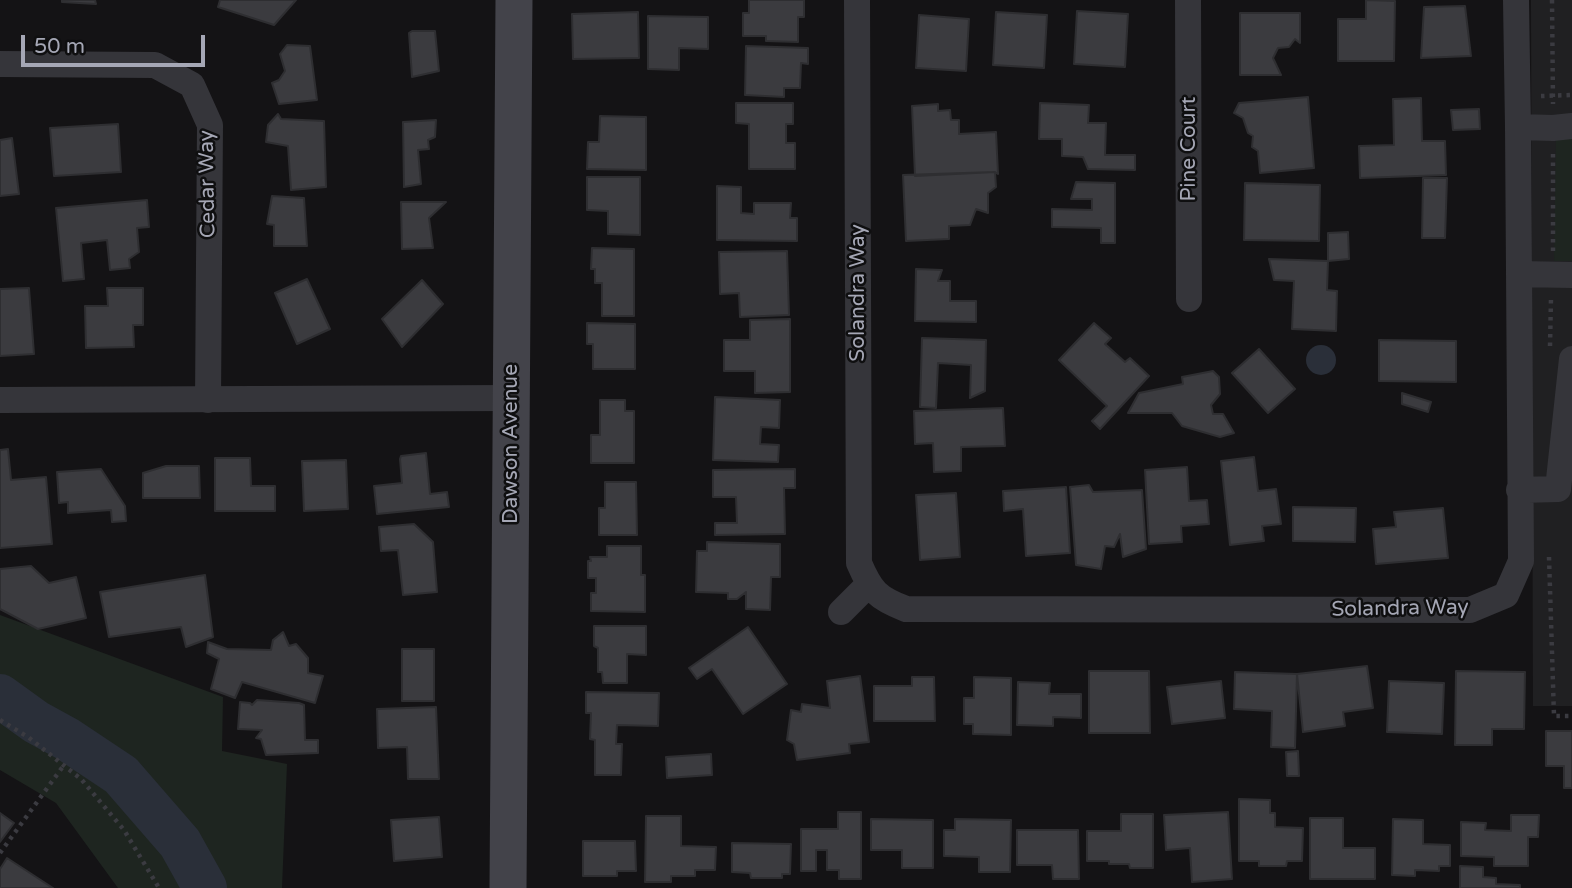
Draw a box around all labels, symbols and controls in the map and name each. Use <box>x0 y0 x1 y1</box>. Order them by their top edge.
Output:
scale bar <box>24 21 208 65</box>
text: 50 m <box>34 34 85 59</box>
street label: Pine Court <box>1176 96 1202 202</box>
street label: Cedar Way <box>194 130 222 238</box>
street label: Solandra Way <box>845 224 871 362</box>
street label: Dawson Avenue <box>498 364 524 524</box>
street label: Solandra Way <box>1331 595 1469 623</box>

